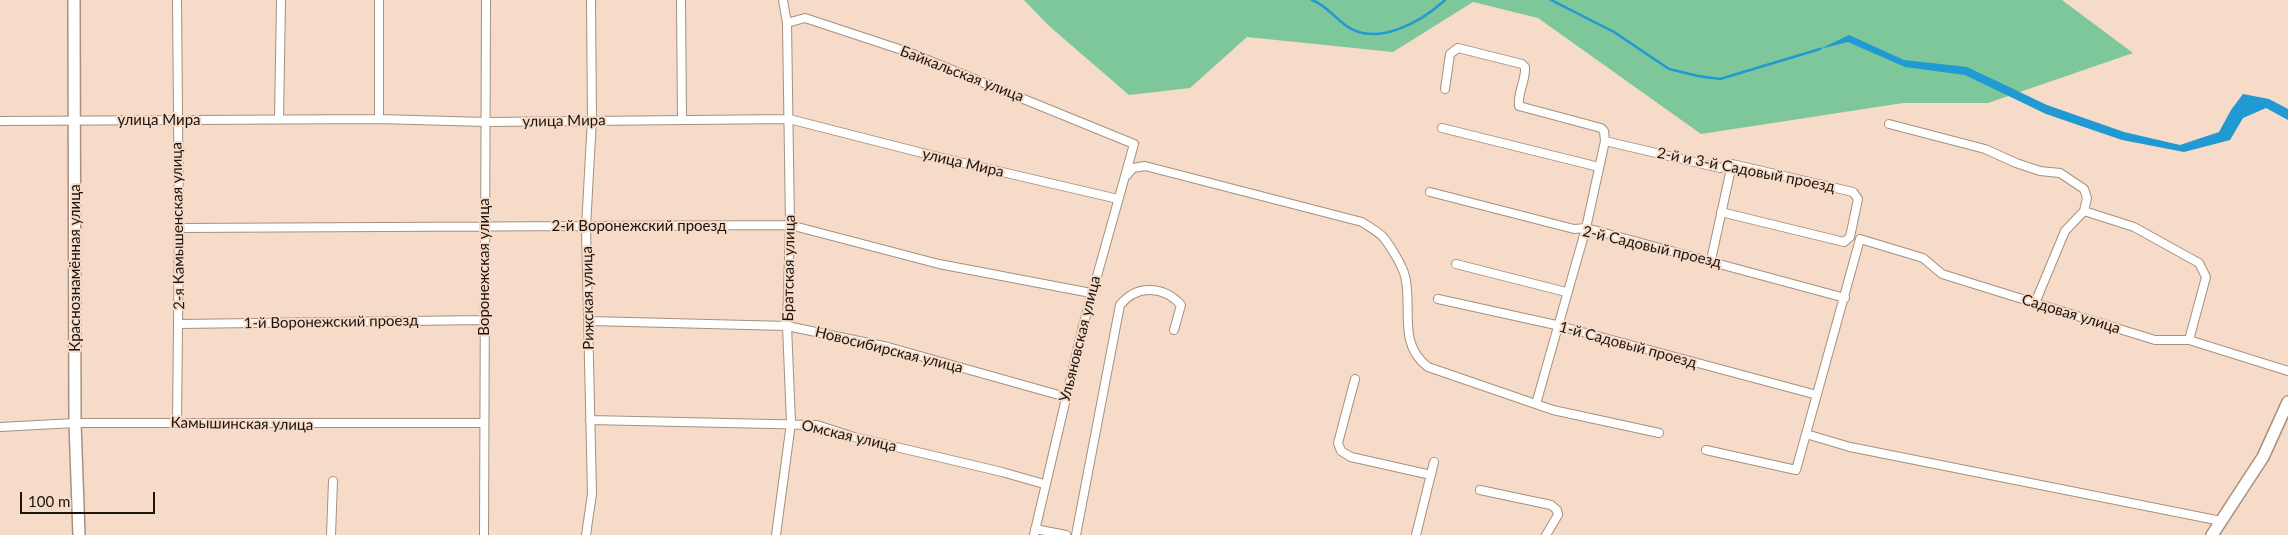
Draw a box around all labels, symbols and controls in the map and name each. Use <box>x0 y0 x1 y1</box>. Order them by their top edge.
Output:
street label: Байкальская улица <box>898 42 1026 106</box>
street label: улица Мира <box>117 111 201 129</box>
street label: улица Мира <box>522 111 606 131</box>
street label: 2-я Камышенская улица <box>168 142 188 310</box>
street label: 2-й и 3-й Садовый проезд <box>1655 144 1837 196</box>
street label: улица Мира <box>920 145 1006 181</box>
street label: Краснознамённая улица <box>66 184 84 352</box>
street label: Воронежская улица <box>475 198 493 336</box>
street label: Братская улица <box>779 215 799 321</box>
street label: 2-й Воронежский проезд <box>552 217 726 235</box>
street label: 2-й Садовый проезд <box>1581 222 1723 272</box>
street label: Рижская улица <box>578 246 598 350</box>
street label: Ульяновская улица <box>1056 274 1104 404</box>
street label: Садовая улица <box>2019 290 2123 338</box>
street label: 1-й Воронежский проезд <box>243 311 419 333</box>
street label: 1-й Садовый проезд <box>1557 318 1699 372</box>
street label: Новосибирская улица <box>813 323 965 377</box>
street label: Камышинская улица <box>170 414 314 434</box>
street label: Омская улица <box>800 416 898 456</box>
scale bar <box>22 482 158 514</box>
text: 100 m <box>28 492 70 510</box>

